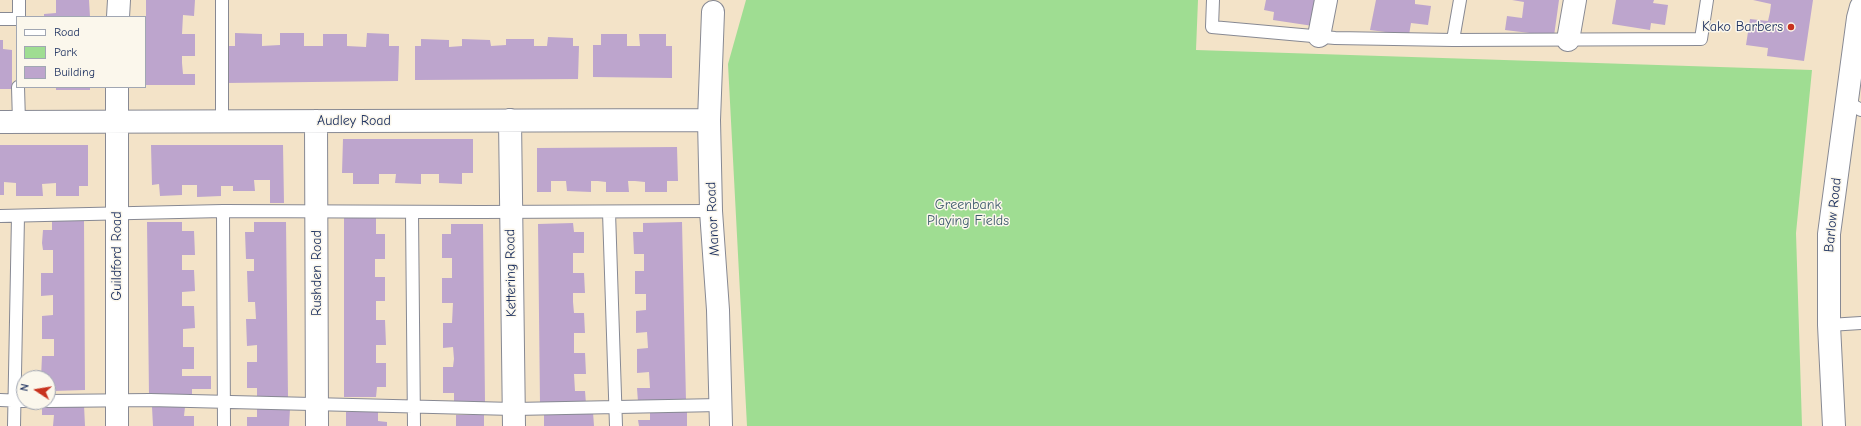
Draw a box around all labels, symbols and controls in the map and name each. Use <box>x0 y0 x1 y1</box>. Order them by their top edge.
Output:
legend <box>16 16 146 88</box>
place label: Kako Barbers <box>1702 19 1783 35</box>
marker: Kako Barbers <box>1786 22 1796 32</box>
text: Road <box>54 25 80 39</box>
text: Park <box>54 45 77 59</box>
text: Building <box>54 65 95 79</box>
street label: Audley Road <box>317 113 391 129</box>
street label: Barlow Road <box>1821 177 1845 253</box>
street label: Manor Road <box>703 181 723 257</box>
park label: Greenbank Playing Fields <box>927 197 1009 230</box>
street label: Guildford Road <box>109 211 125 301</box>
street label: Kettering Road <box>502 229 520 317</box>
street label: Rushden Road <box>309 230 325 316</box>
north arrow <box>16 370 56 410</box>
text: N <box>18 383 32 392</box>

